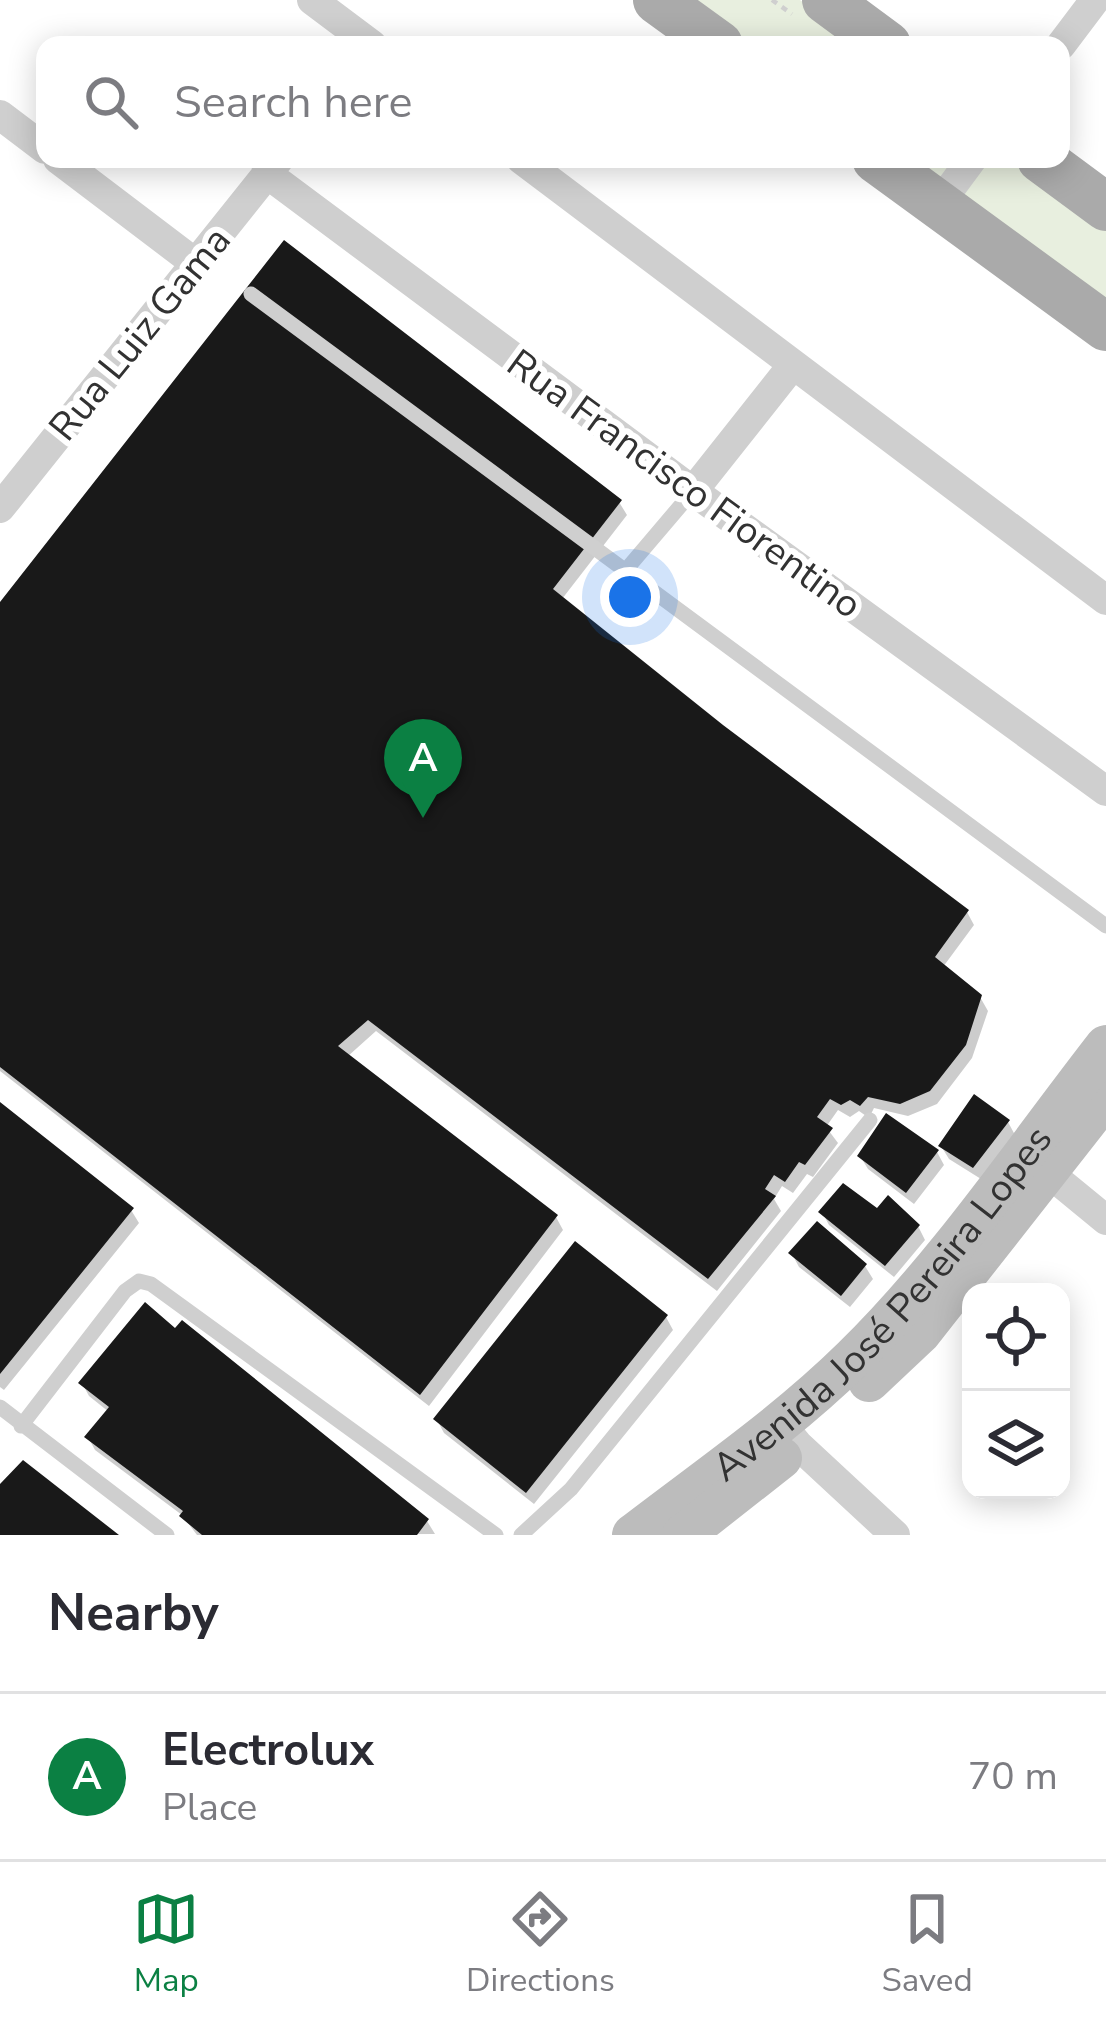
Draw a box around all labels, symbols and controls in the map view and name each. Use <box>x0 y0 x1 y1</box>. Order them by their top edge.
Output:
search box <box>36 36 1070 168</box>
icon: search <box>78 69 144 135</box>
text: Search here <box>174 72 413 133</box>
street label: Rua Luiz Gama <box>37 216 243 452</box>
street label: Rua Francisco Fiorentino <box>496 337 872 631</box>
your location <box>600 567 660 627</box>
pin: A <box>384 719 462 818</box>
street label: Avenida José Pereira Lopes <box>702 1115 1065 1494</box>
map controls <box>962 1283 1070 1499</box>
button: locate <box>962 1283 1070 1391</box>
button: layers <box>962 1391 1070 1499</box>
text: Nearby <box>48 1578 219 1648</box>
text: Electrolux <box>162 1720 374 1781</box>
text: A <box>72 1750 102 1803</box>
text: 70 m <box>968 1750 1058 1803</box>
text: Place <box>162 1781 257 1834</box>
tab: Map <box>133 1886 199 2003</box>
tab: Directions <box>466 1886 615 2003</box>
tab: Saved <box>881 1886 973 2003</box>

